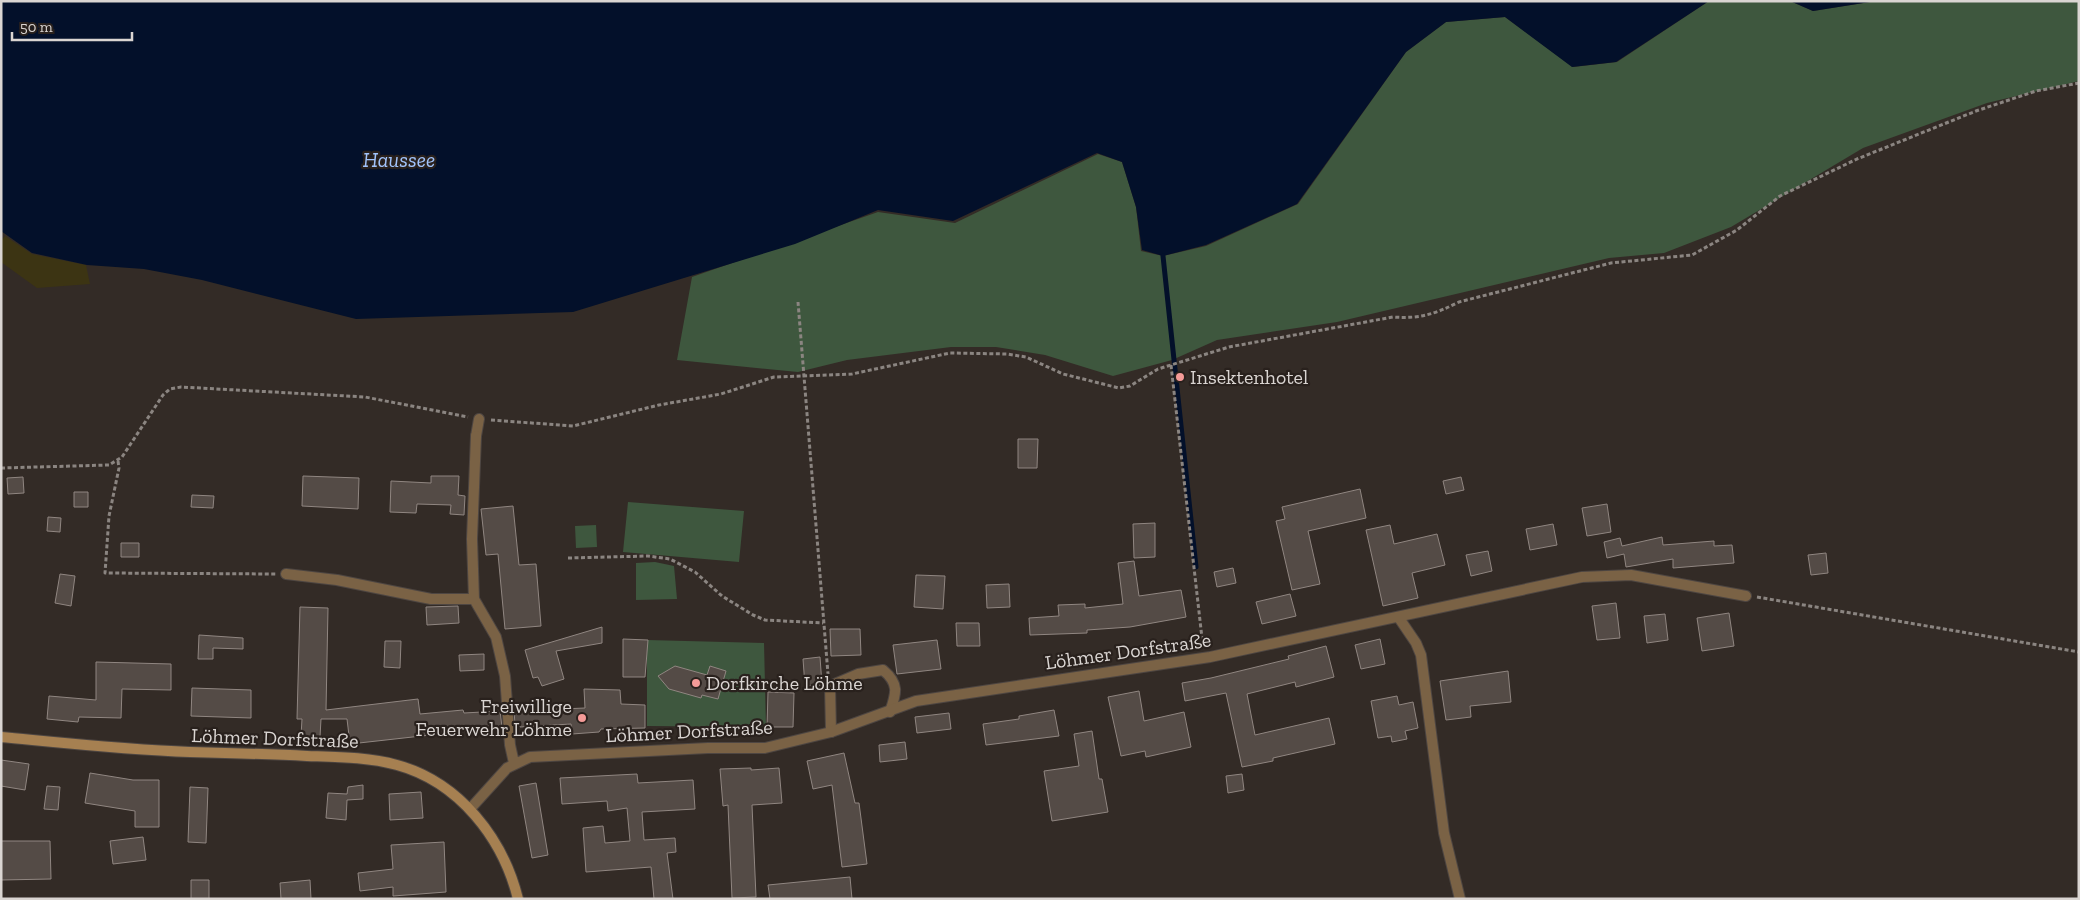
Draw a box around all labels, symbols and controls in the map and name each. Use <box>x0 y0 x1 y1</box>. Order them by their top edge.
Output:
scale bar <box>12 10 132 42</box>
text: 50 m <box>20 18 53 36</box>
water label: Haussee <box>363 147 435 172</box>
place label: Insektenhotel <box>1190 365 1308 389</box>
marker: Insektenhotel <box>1174 371 1186 383</box>
street label: Löhmer Dorfstraße <box>1043 627 1213 675</box>
place label: Dorfkirche Löhme <box>706 671 863 695</box>
marker: Dorfkirche Löhme <box>690 677 702 689</box>
place label: Freiwillige Feuerwehr Löhme <box>415 694 572 741</box>
marker: Freiwillige Feuerwehr Löhme <box>576 712 588 724</box>
street label: Löhmer Dorfstraße <box>605 715 773 747</box>
street label: Löhmer Dorfstraße <box>191 723 359 753</box>

